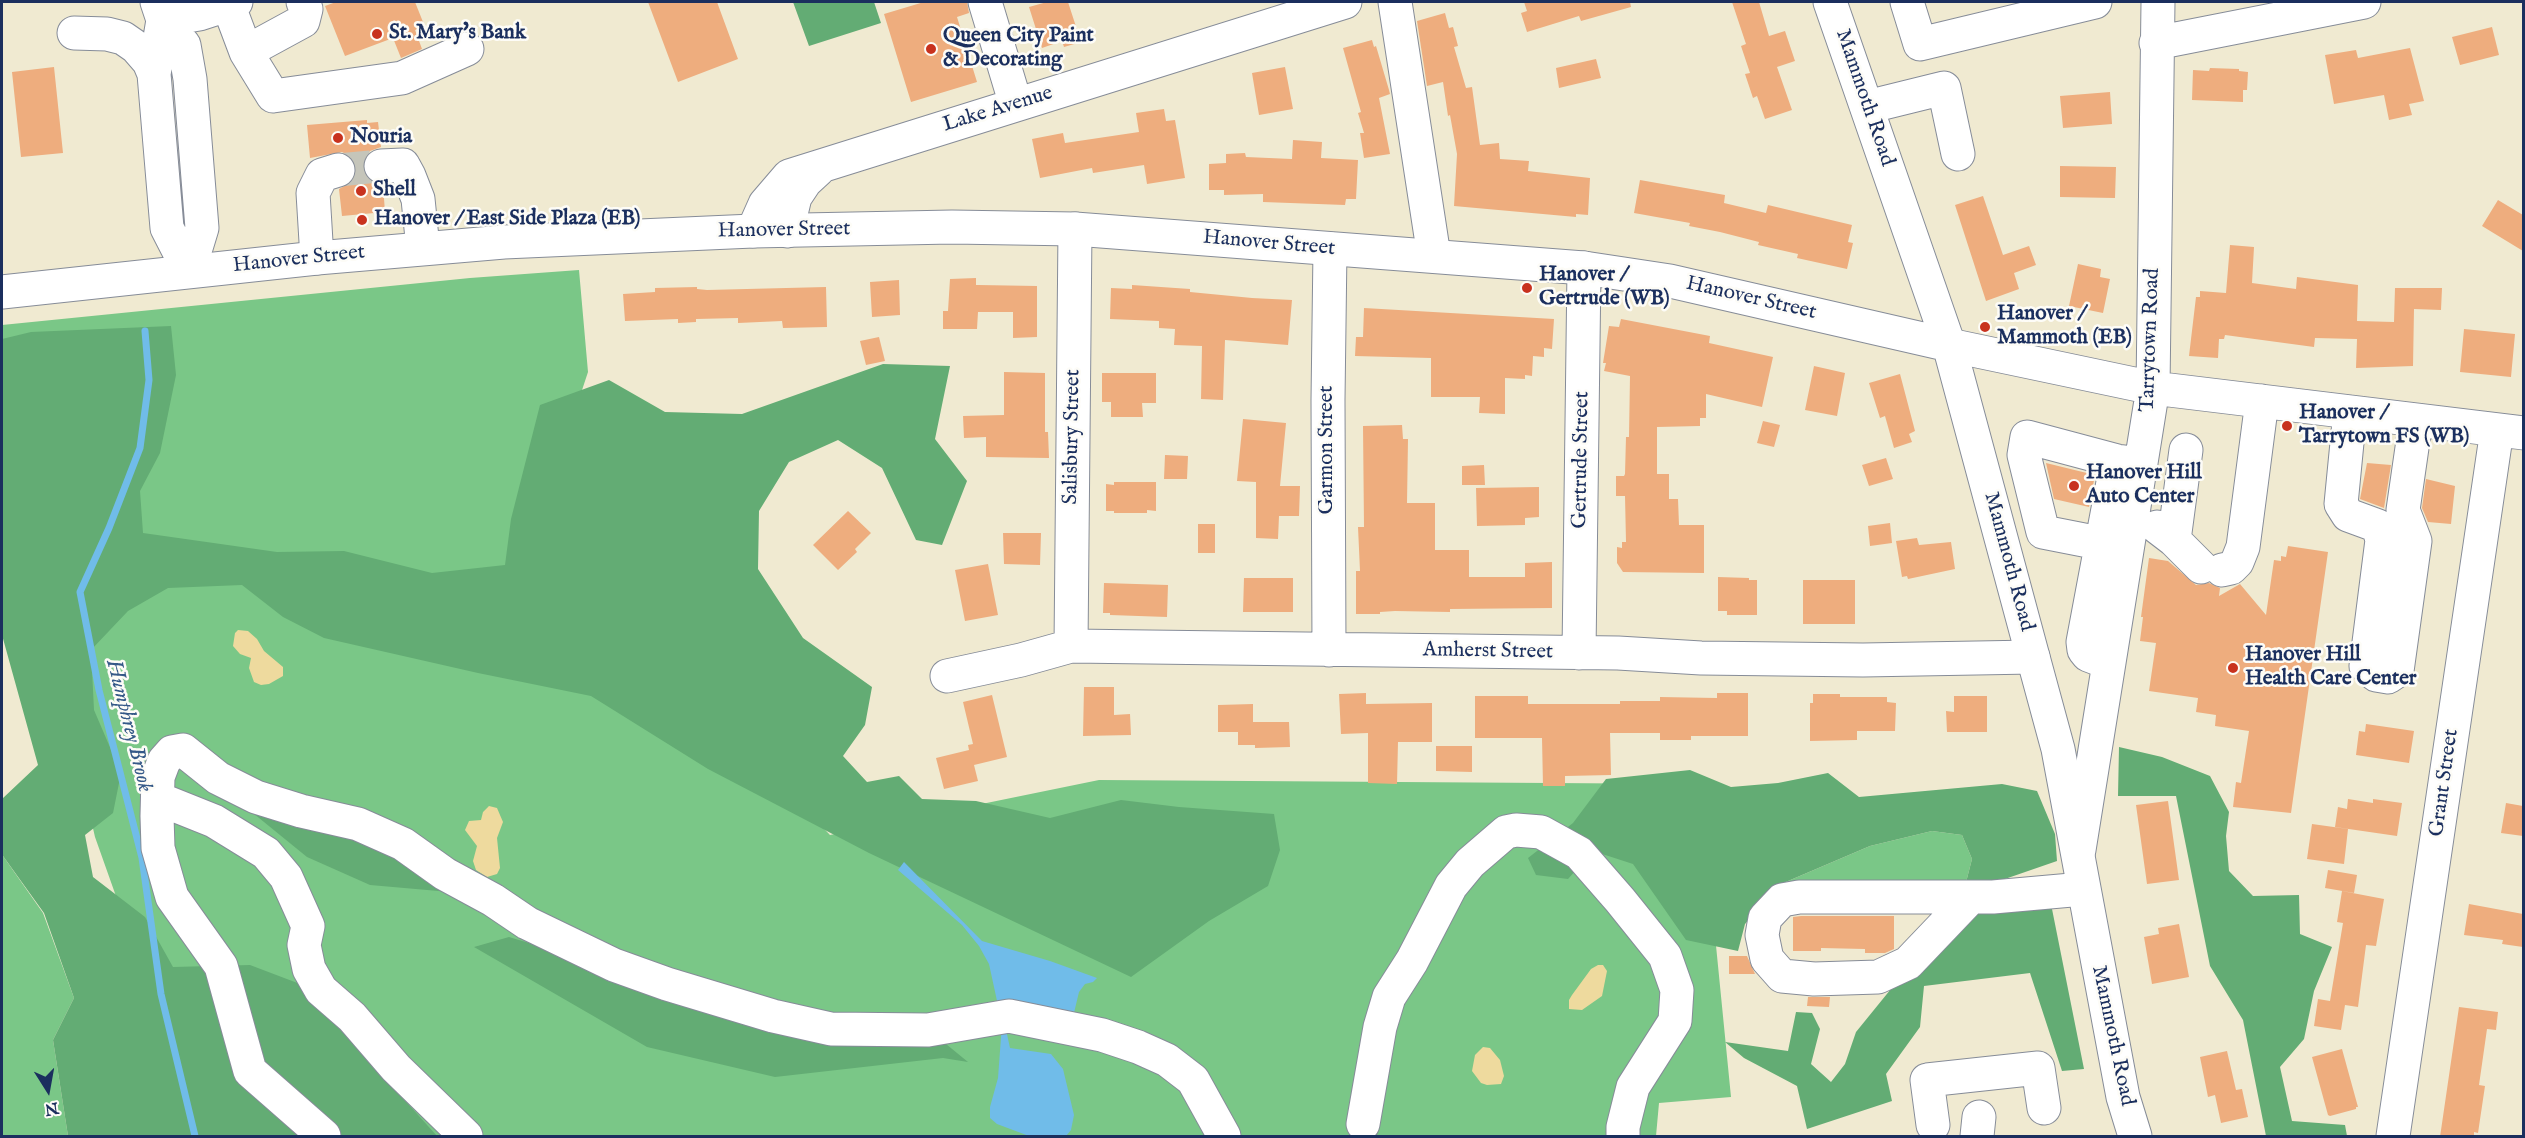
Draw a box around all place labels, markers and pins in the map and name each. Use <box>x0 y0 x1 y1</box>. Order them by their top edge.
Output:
place label: St. Mary's Bank <box>389 21 526 47</box>
place label: Queen City Paint & Decorating <box>943 24 1094 74</box>
marker: St. Mary's Bank <box>370 27 384 41</box>
marker: Queen City Paint & Decorating <box>924 42 938 56</box>
place label: Nouria <box>350 125 412 151</box>
marker: Nouria <box>331 131 345 145</box>
place label: Shell <box>373 178 416 204</box>
marker: Shell <box>354 184 368 198</box>
place label: Hanover / East Side Plaza (EB) <box>374 207 640 233</box>
marker: Hanover / East Side Plaza (EB) <box>355 213 369 227</box>
place label: Hanover / Gertrude (WB) <box>1539 263 1670 313</box>
marker: Hanover / Gertrude (WB) <box>1520 281 1534 295</box>
place label: Hanover / Mammoth (EB) <box>1997 302 2132 352</box>
marker: Hanover / Mammoth (EB) <box>1978 320 1992 334</box>
place label: Hanover / Tarrytown FS (WB) <box>2299 401 2469 451</box>
marker: Hanover / Tarrytown FS (WB) <box>2280 419 2294 433</box>
place label: Hanover Hill Auto Center <box>2086 461 2202 511</box>
marker: Hanover Hill Auto Center <box>2067 479 2081 493</box>
place label: Hanover Hill Health Care Center <box>2245 643 2417 693</box>
marker: Hanover Hill Health Care Center <box>2226 661 2240 675</box>

